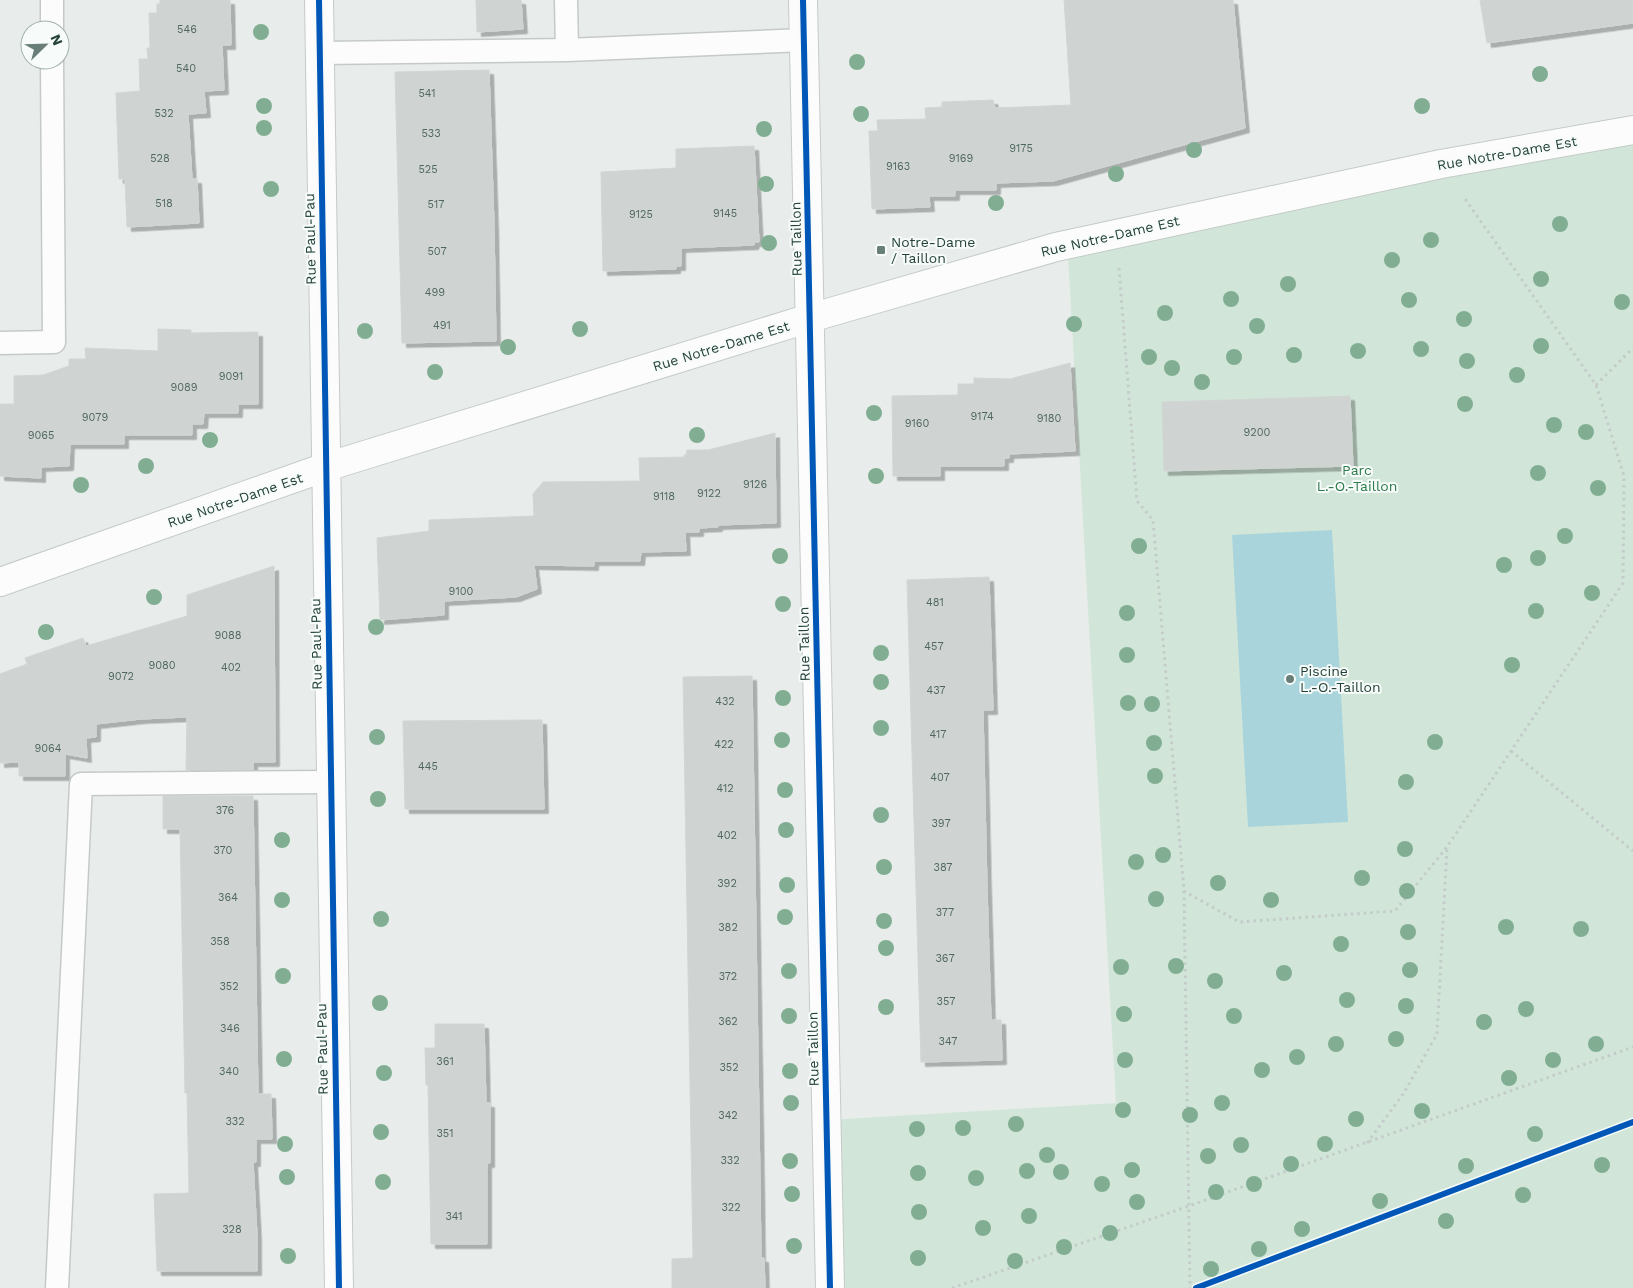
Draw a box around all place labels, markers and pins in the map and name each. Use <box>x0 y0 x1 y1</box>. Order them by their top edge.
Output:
place label: Notre-Dame / Taillon <box>891 234 975 266</box>
marker: Notre-Dame / Taillon <box>875 244 887 256</box>
place label: Piscine L.-O.-Taillon <box>1300 663 1381 695</box>
marker: Piscine L.-O.-Taillon <box>1284 673 1296 685</box>

